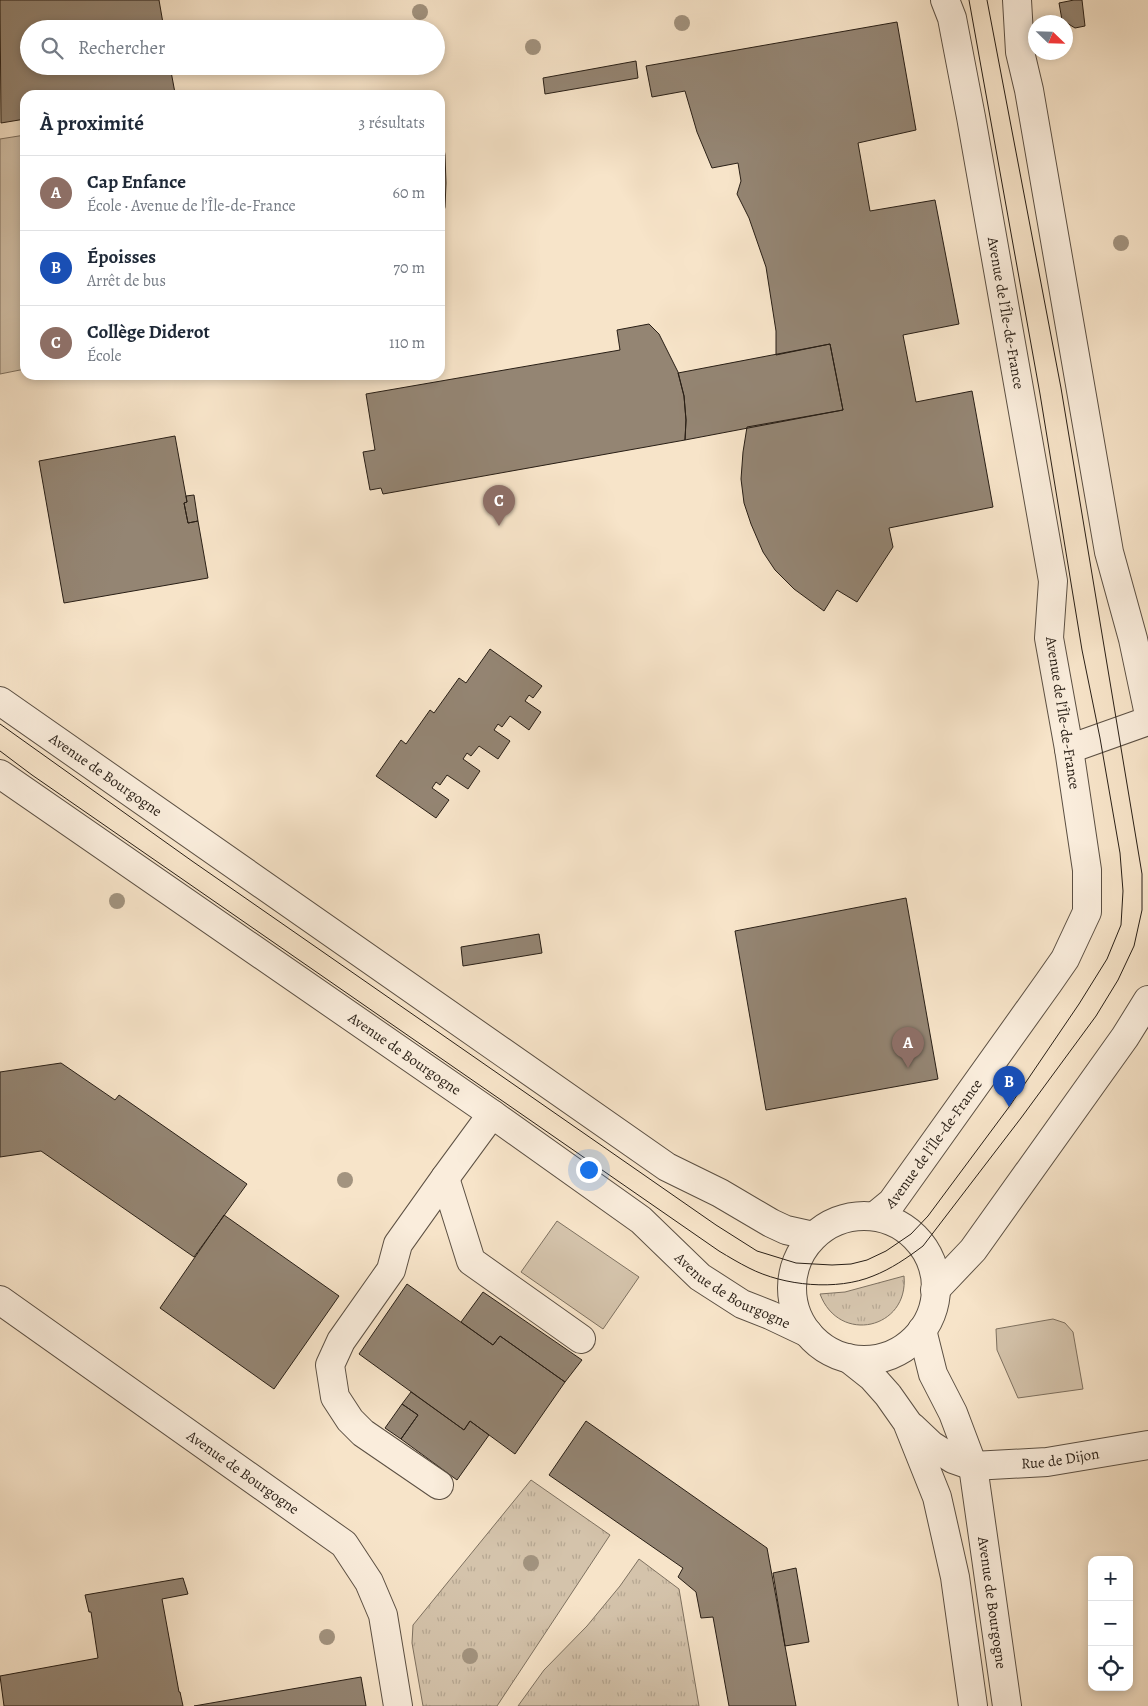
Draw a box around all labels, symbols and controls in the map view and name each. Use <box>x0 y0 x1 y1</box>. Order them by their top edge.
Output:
north arrow <box>1028 15 1073 60</box>
search box <box>20 20 445 75</box>
icon: search <box>38 34 66 62</box>
text: Rechercher <box>78 35 165 61</box>
text: À proximité <box>40 109 144 137</box>
text: 3 résultats <box>359 112 425 134</box>
text: Cap Enfance <box>87 169 186 195</box>
text: A <box>51 182 61 204</box>
text: 60 m <box>393 182 425 204</box>
text: École · Avenue de l’Île-de-France <box>87 195 296 217</box>
street label: Avenue de l’Île-de-France <box>983 234 1029 391</box>
text: Époisses <box>87 244 156 270</box>
text: B <box>51 257 61 279</box>
text: 70 m <box>393 257 425 279</box>
text: Arrêt de bus <box>87 270 166 292</box>
text: Collège Diderot <box>87 319 210 345</box>
text: C <box>51 332 61 354</box>
text: 110 m <box>389 332 425 354</box>
text: École <box>87 345 122 367</box>
pin: C <box>483 485 515 526</box>
street label: Avenue de l’Île-de-France <box>1041 634 1085 791</box>
street label: Avenue de Bourgogne <box>45 728 166 821</box>
street label: Avenue de Bourgogne <box>343 1007 465 1100</box>
pin: A <box>892 1027 924 1068</box>
pin: B <box>993 1066 1025 1107</box>
street label: Avenue de l’Île-de-France <box>881 1075 987 1214</box>
your location <box>576 1157 602 1183</box>
street label: Avenue de Bourgogne <box>670 1247 794 1333</box>
street label: Avenue de Bourgogne <box>182 1425 303 1519</box>
street label: Rue de Dijon <box>1021 1443 1101 1473</box>
street label: Avenue de Bourgogne <box>973 1534 1012 1670</box>
map controls <box>1088 1556 1133 1691</box>
button: + <box>1088 1556 1133 1601</box>
button: − <box>1088 1601 1133 1646</box>
button: locate <box>1088 1646 1133 1691</box>

